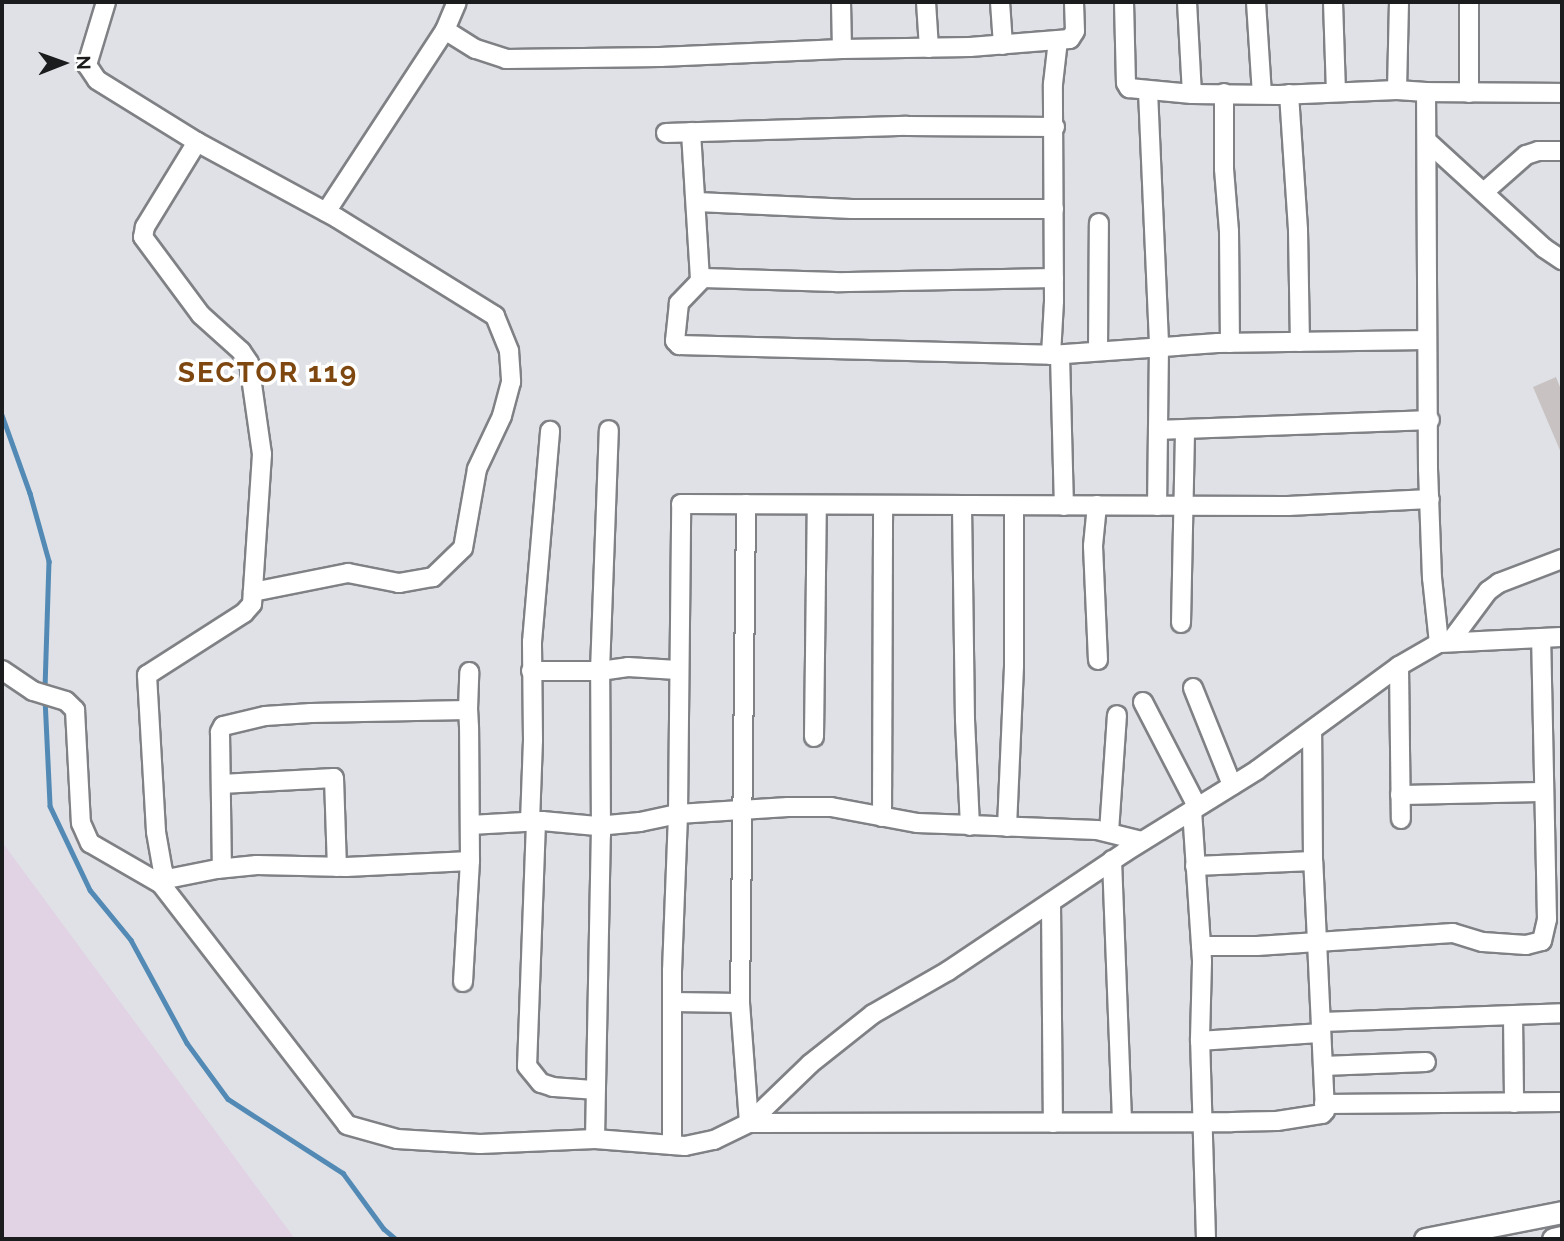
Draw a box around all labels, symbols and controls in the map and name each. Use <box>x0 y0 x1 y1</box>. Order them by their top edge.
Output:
north arrow <box>28 28 98 98</box>
text: N <box>73 55 95 70</box>
district label: SECTOR 119 <box>179 356 357 390</box>

